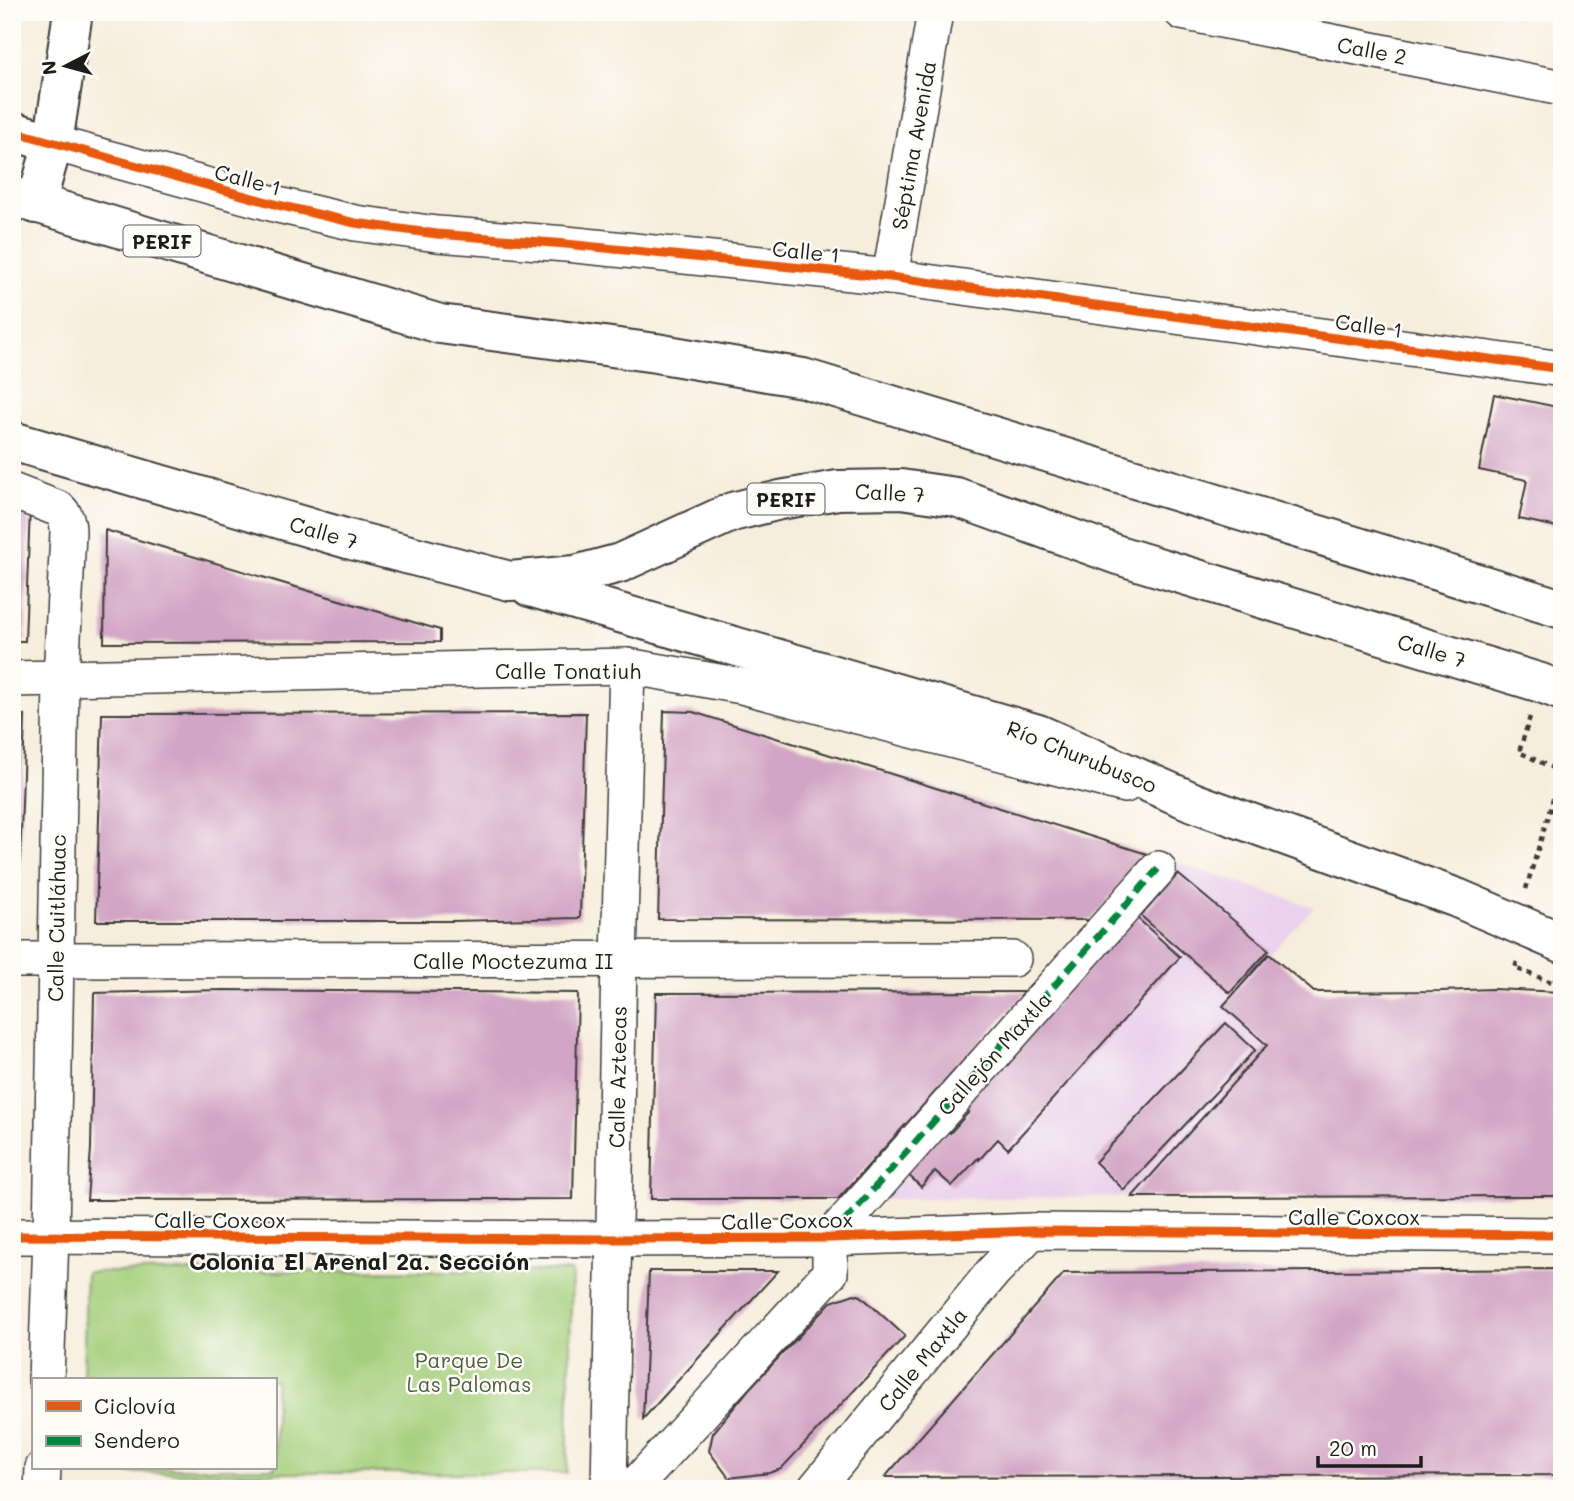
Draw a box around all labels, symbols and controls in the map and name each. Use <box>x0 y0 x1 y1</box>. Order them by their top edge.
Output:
street label: Calle 2 <box>1335 30 1409 70</box>
north arrow <box>32 32 102 102</box>
street label: Séptima Avenida <box>885 58 941 232</box>
text: N <box>35 59 62 76</box>
street label: Calle 1 <box>212 157 284 201</box>
road number: PERIF <box>124 226 200 256</box>
street label: Calle 1 <box>771 234 841 268</box>
street label: Calle 1 <box>1334 307 1404 343</box>
street label: Calle 7 <box>854 477 926 507</box>
road number: PERIF <box>748 484 824 514</box>
street label: Calle 7 <box>287 509 361 555</box>
street label: Calle 7 <box>1395 627 1469 673</box>
street label: Calle Tonatiuh <box>495 657 641 684</box>
street label: Río Churubusco <box>1003 714 1161 798</box>
street label: Calle Cuitláhuac <box>41 834 71 1002</box>
street label: Calle Moctezuma II <box>413 947 613 974</box>
street label: Callejón Maxtla <box>931 985 1057 1121</box>
street label: Calle Aztecas <box>602 1006 632 1148</box>
street label: Calle Coxcox <box>1288 1203 1420 1230</box>
street label: Calle Coxcox <box>721 1205 853 1235</box>
street label: Calle Coxcox <box>154 1206 286 1233</box>
district label: Colonia El Arenal 2a. Sección <box>189 1246 529 1276</box>
street label: Calle Maxtla <box>872 1301 972 1417</box>
park label: Parque De Las Palomas <box>407 1346 531 1397</box>
legend <box>32 1378 276 1470</box>
text: Ciclovía <box>94 1392 176 1419</box>
scale bar <box>1318 1424 1422 1468</box>
text: Sendero <box>94 1426 180 1453</box>
text: 20 m <box>1329 1434 1377 1461</box>

